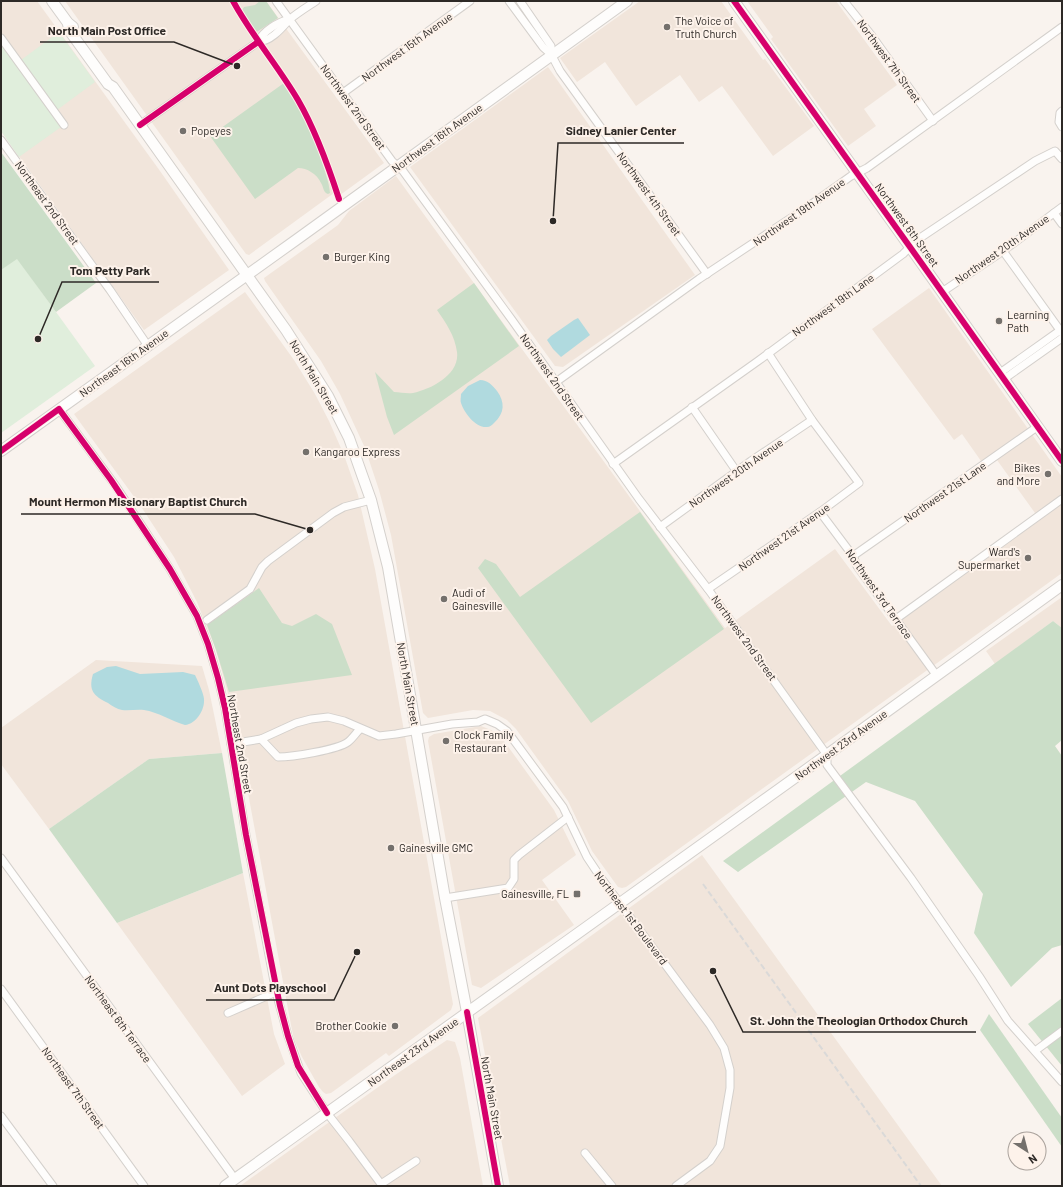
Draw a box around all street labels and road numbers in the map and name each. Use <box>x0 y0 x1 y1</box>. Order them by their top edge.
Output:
street label: Northwest 15th Avenue <box>359 9 455 84</box>
street label: Northwest 7th Street <box>855 17 924 105</box>
street label: Northwest 2nd Street <box>318 61 389 152</box>
street label: Northwest 16th Avenue <box>389 100 485 175</box>
street label: Northwest 4th Street <box>615 149 684 238</box>
street label: Northeast 2nd Street <box>13 158 82 247</box>
street label: Northwest 19th Avenue <box>750 175 847 248</box>
street label: Northwest 6th Street <box>873 180 942 269</box>
street label: Northwest 20th Avenue <box>952 211 1051 286</box>
street label: Northwest 19th Lane <box>789 271 876 339</box>
street label: Northeast 16th Avenue <box>77 326 171 399</box>
street label: Northwest 2nd Street <box>518 331 587 422</box>
street label: North Main Street <box>287 337 342 416</box>
street label: Northwest 20th Avenue <box>686 435 785 510</box>
street label: Northwest 21st Lane <box>901 458 988 525</box>
street label: Northwest 21st Avenue <box>736 500 832 573</box>
street label: Northwest 3rd Terrace <box>843 546 915 641</box>
street label: Northwest 2nd Street <box>709 592 780 683</box>
street label: North Main Street <box>395 641 422 726</box>
street label: Northeast 2nd Street <box>225 693 256 794</box>
street label: Northwest 23rd Avenue <box>792 707 890 782</box>
street label: Northeast 1st Boulevard <box>592 868 671 967</box>
street label: Northeast 6th Terrace <box>82 973 155 1065</box>
street label: Northeast 23rd Avenue <box>365 1014 461 1089</box>
street label: Northeast 7th Street <box>39 1044 107 1131</box>
street label: North Main Street <box>479 1055 506 1140</box>

